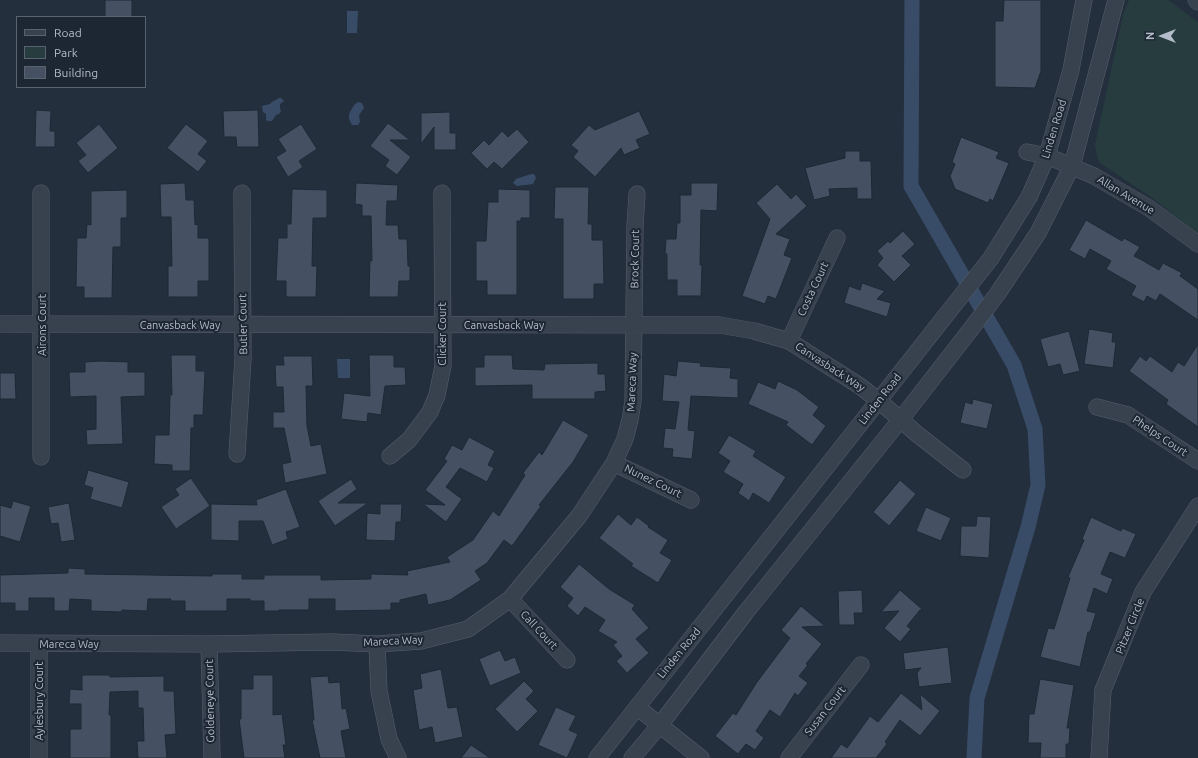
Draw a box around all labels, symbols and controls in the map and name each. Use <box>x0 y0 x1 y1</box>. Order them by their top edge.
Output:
legend <box>16 16 146 88</box>
north arrow <box>1142 16 1182 56</box>
text: Road <box>54 26 82 39</box>
text: N <box>1144 32 1156 40</box>
text: Park <box>54 46 78 59</box>
text: Building <box>54 66 98 79</box>
street label: Linden Road <box>1039 98 1069 160</box>
street label: Allan Avenue <box>1095 173 1157 217</box>
street label: Brock Court <box>628 230 642 288</box>
street label: Costa Court <box>795 260 831 318</box>
street label: Butler Court <box>236 293 250 355</box>
street label: Airons Court <box>35 294 49 356</box>
street label: Clicker Court <box>435 302 449 366</box>
street label: Canvasback Way <box>140 318 220 332</box>
street label: Canvasback Way <box>464 318 544 332</box>
street label: Canvasback Way <box>793 340 867 394</box>
street label: Mareca Way <box>624 352 640 412</box>
street label: Linden Road <box>856 371 904 427</box>
street label: Phelps Court <box>1130 413 1190 459</box>
street label: Nunez Court <box>622 461 684 501</box>
street label: Pitzer Circle <box>1113 596 1147 656</box>
street label: Call Court <box>518 608 560 652</box>
street label: Linden Road <box>655 625 703 681</box>
street label: Mareca Way <box>363 633 423 649</box>
street label: Mareca Way <box>39 637 99 651</box>
street label: Goldeneye Court <box>203 659 217 743</box>
street label: Aylesbury Court <box>32 661 46 741</box>
street label: Susan Court <box>802 684 848 738</box>

